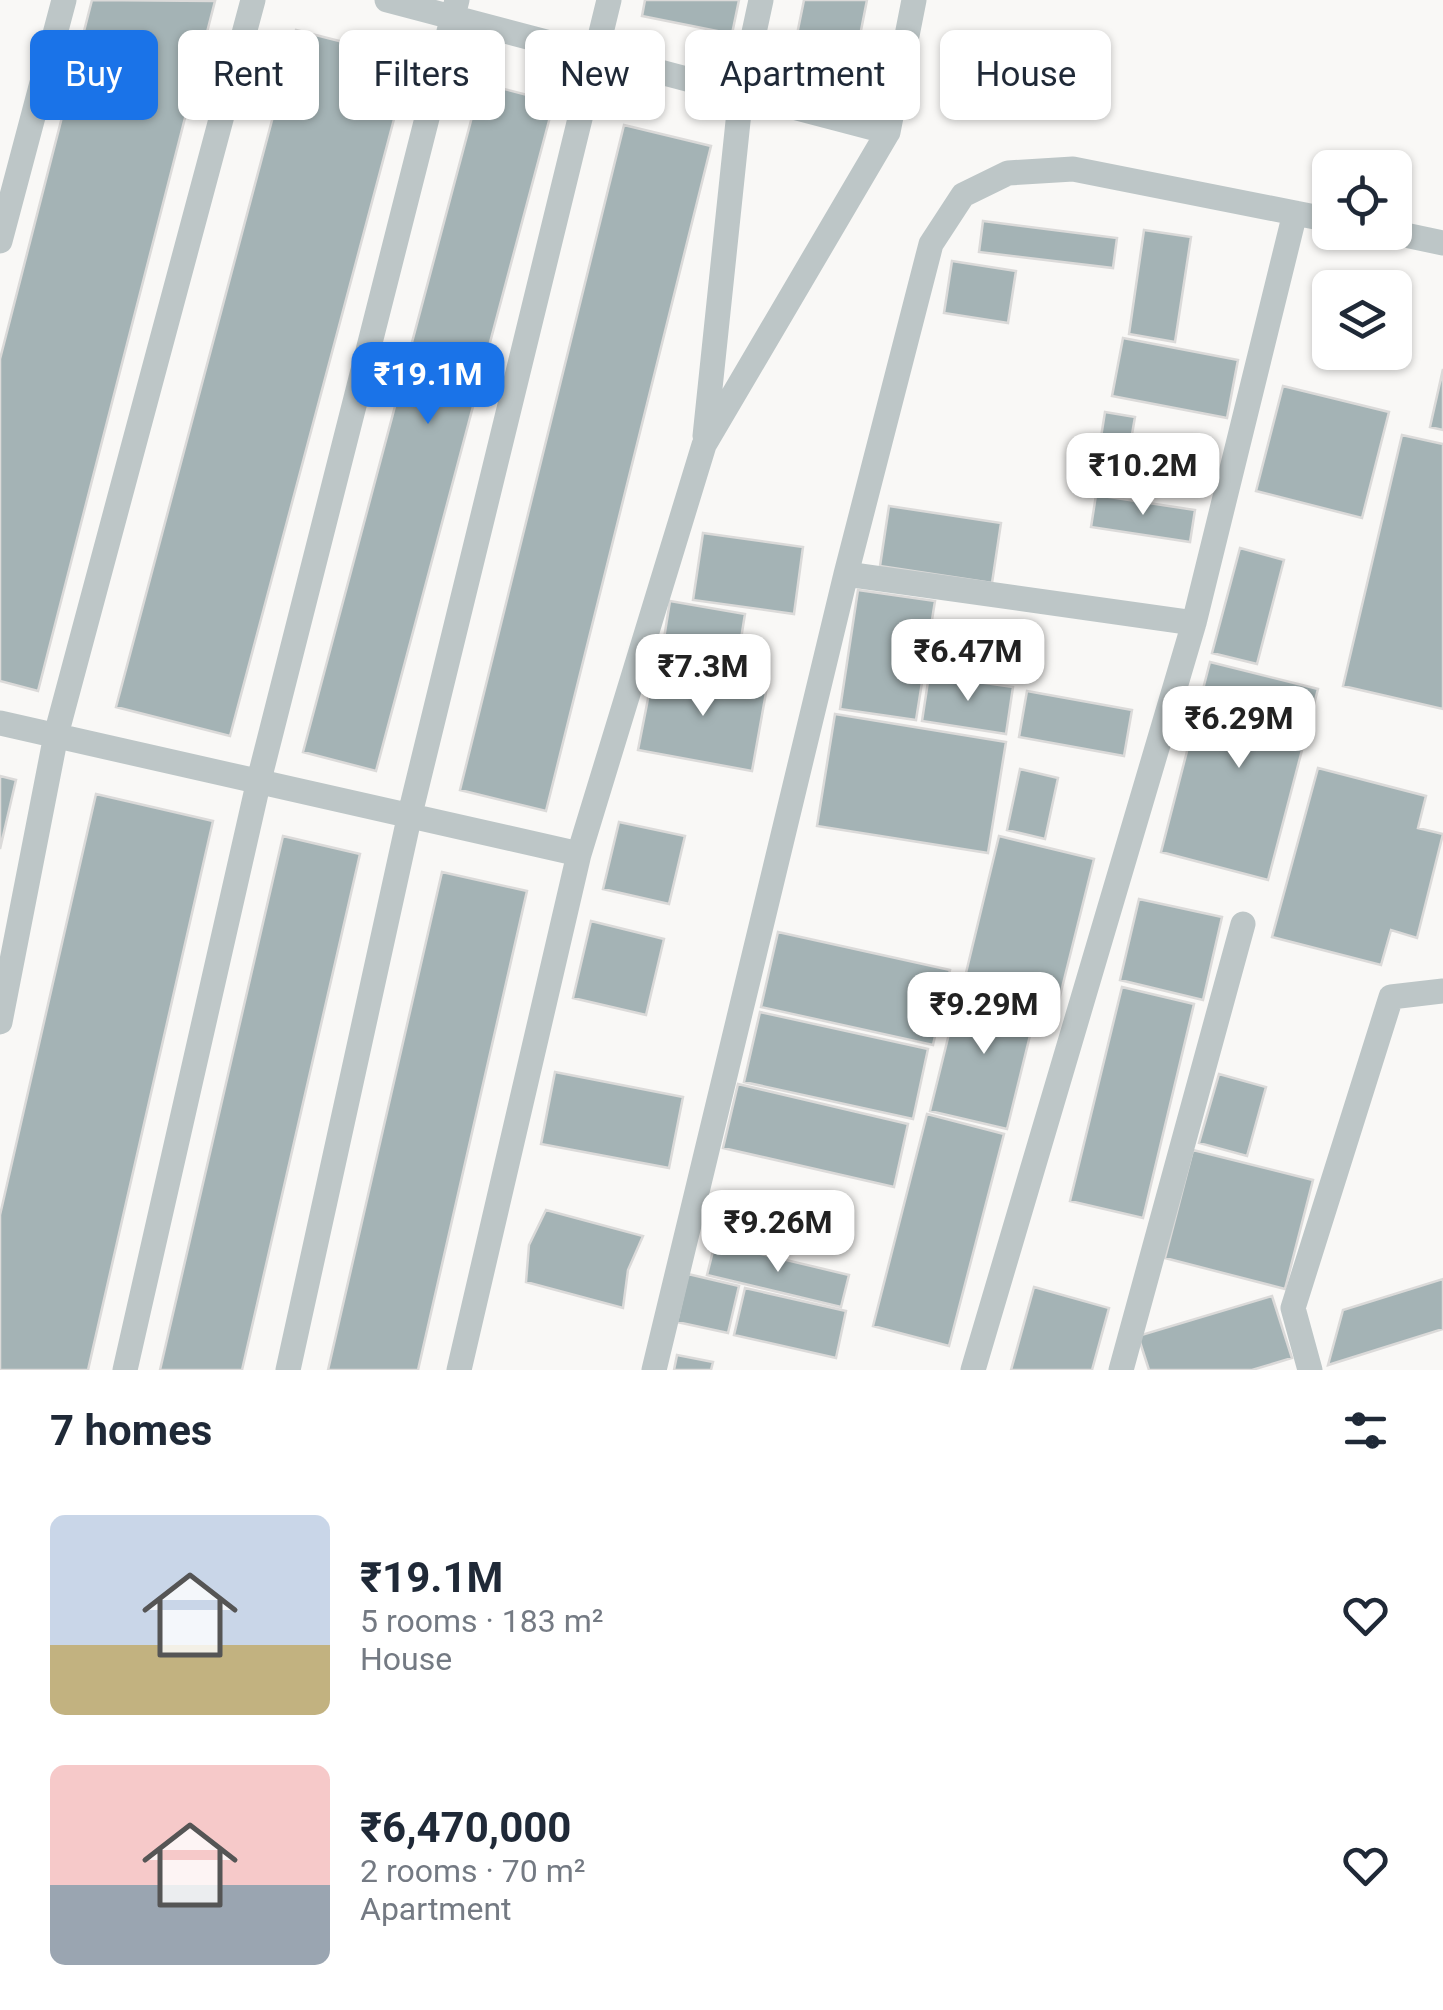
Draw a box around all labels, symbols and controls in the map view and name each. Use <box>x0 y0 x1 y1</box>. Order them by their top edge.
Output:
chip: Buy <box>30 30 158 120</box>
chip: Rent <box>178 30 319 120</box>
chip: Filters <box>339 30 505 120</box>
chip: New <box>525 30 665 120</box>
chip: Apartment <box>685 30 920 120</box>
chip: House <box>940 30 1111 120</box>
map controls <box>1312 150 1412 370</box>
button: locate <box>1312 150 1412 250</box>
button: layers <box>1312 270 1412 370</box>
pin: ₹19.1M <box>347 342 509 427</box>
text: ₹19.1M <box>373 355 483 393</box>
pin: ₹10.2M <box>1062 433 1224 518</box>
text: ₹10.2M <box>1088 446 1198 484</box>
pin: ₹6.47M <box>887 619 1049 704</box>
text: ₹6.47M <box>913 632 1023 670</box>
pin: ₹7.3M <box>633 634 773 719</box>
text: ₹7.3M <box>658 647 748 685</box>
pin: ₹6.29M <box>1158 686 1320 771</box>
text: ₹6.29M <box>1184 699 1294 737</box>
pin: ₹9.29M <box>903 972 1065 1057</box>
text: ₹9.29M <box>929 985 1039 1023</box>
pin: ₹9.26M <box>697 1190 859 1275</box>
text: ₹9.26M <box>723 1203 833 1241</box>
icon: filters <box>1338 1403 1393 1458</box>
text: 7 homes <box>50 1406 212 1455</box>
text: ₹19.1M <box>360 1553 503 1602</box>
icon: home <box>130 1555 250 1675</box>
icon: heart <box>1338 1588 1393 1643</box>
text: 5 rooms · 183 m² <box>360 1602 603 1640</box>
text: House <box>360 1640 452 1678</box>
text: ₹6,470,000 <box>360 1803 571 1852</box>
icon: home <box>130 1805 250 1925</box>
icon: heart <box>1338 1838 1393 1893</box>
text: 2 rooms · 70 m² <box>360 1852 585 1890</box>
text: Apartment <box>360 1890 512 1928</box>

